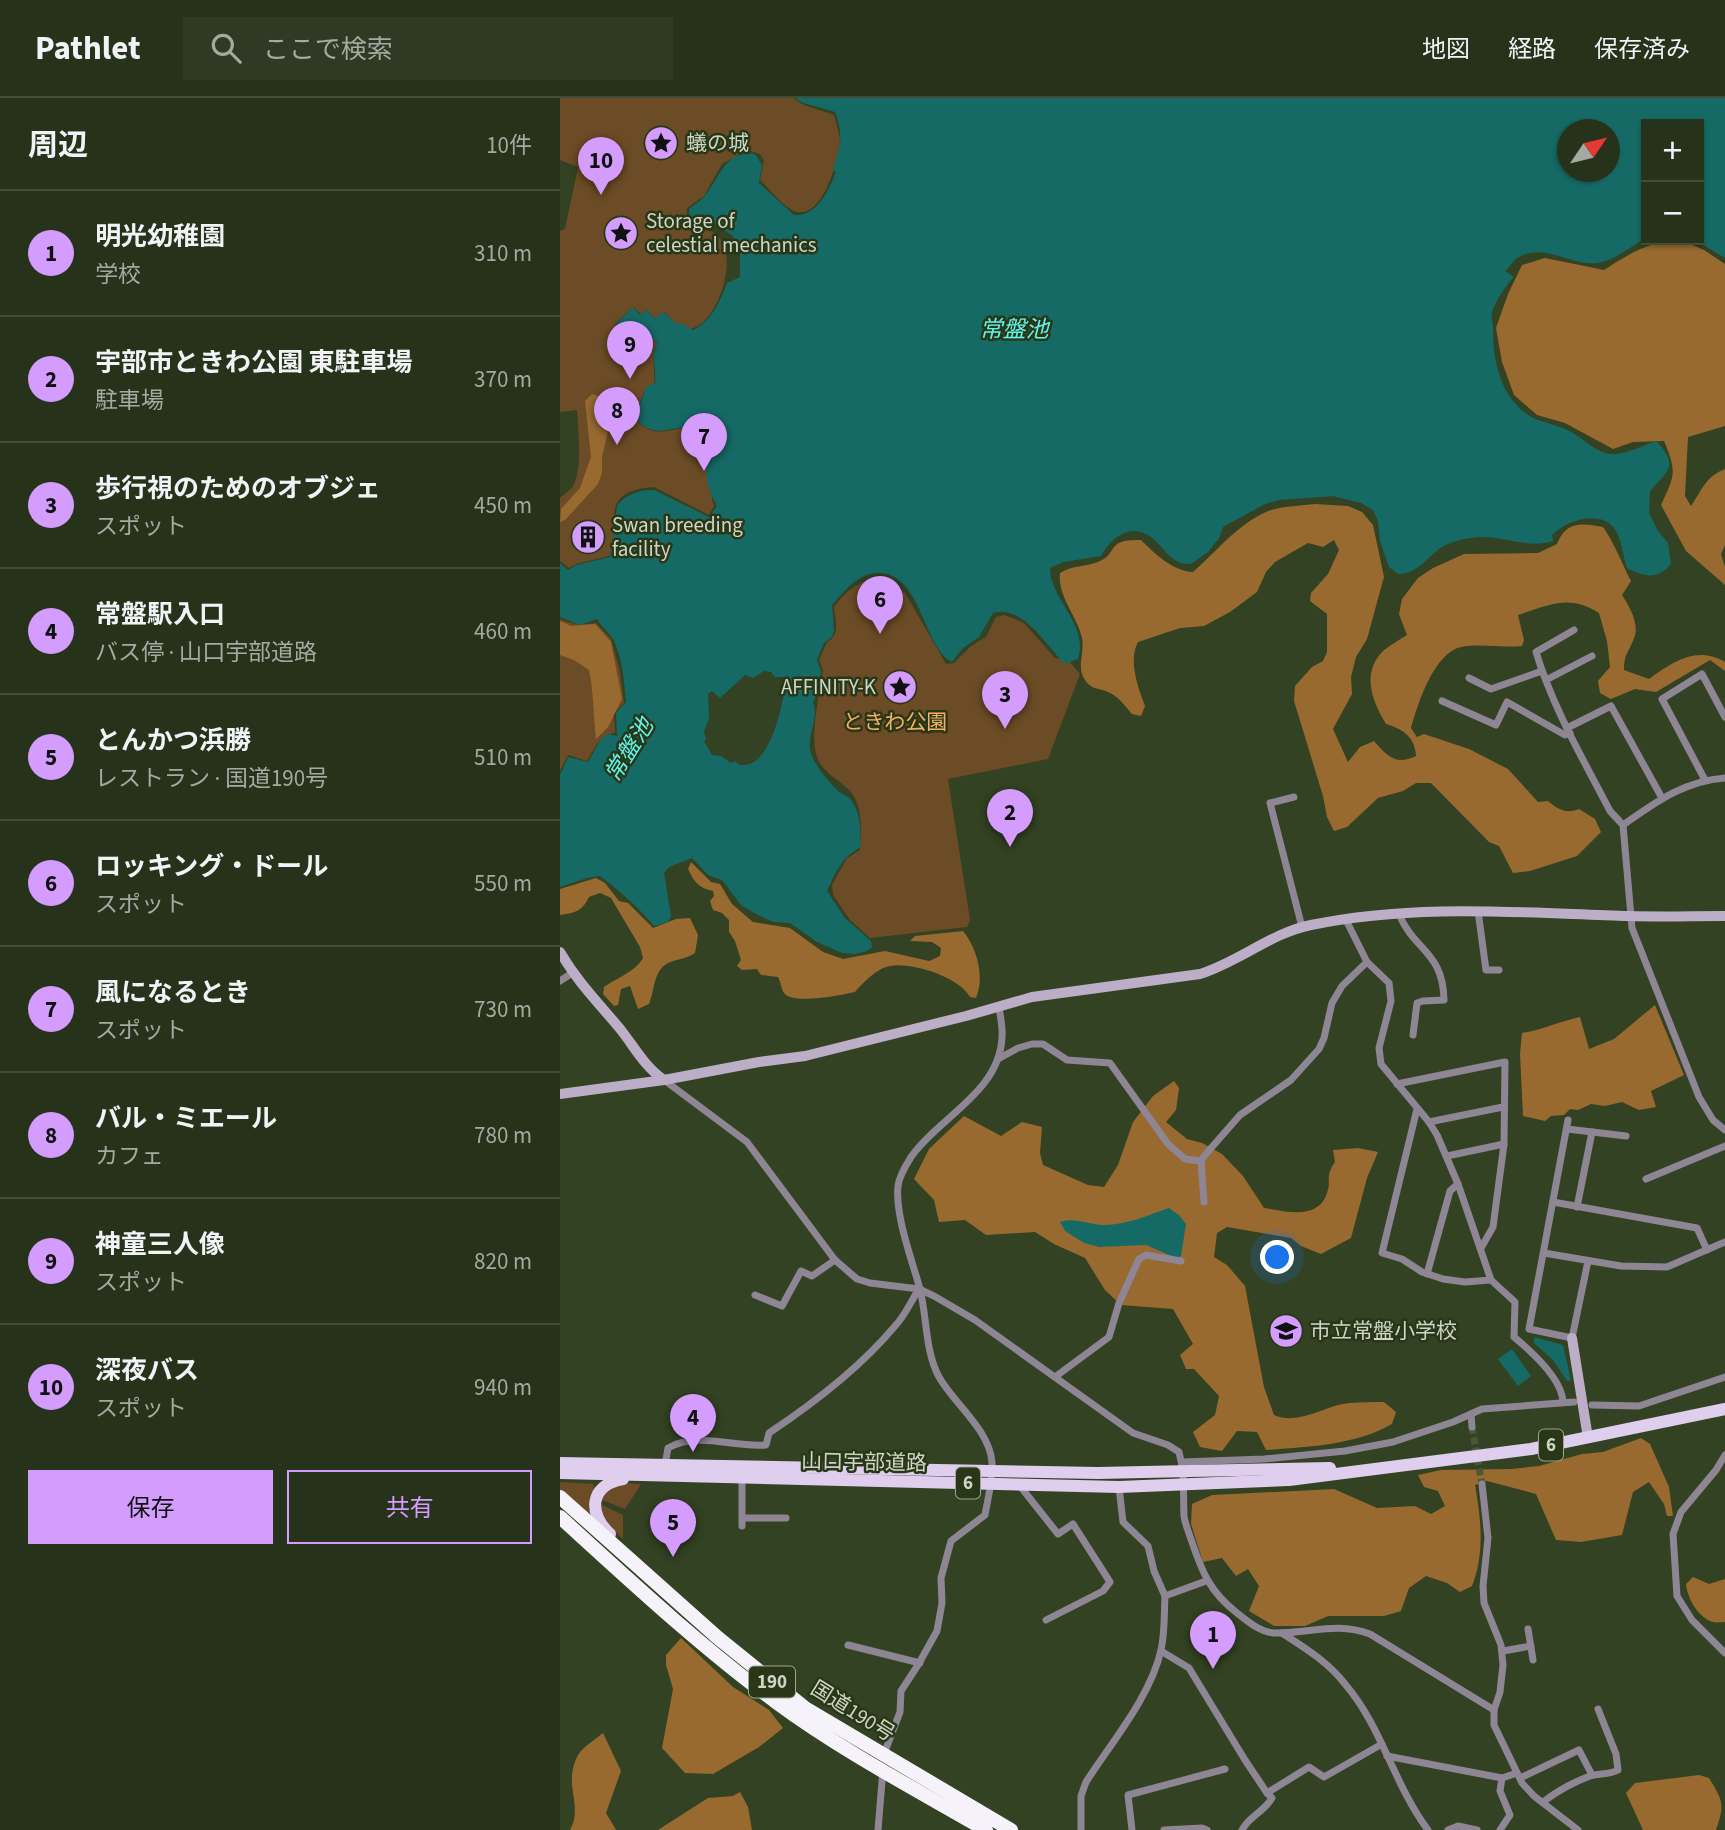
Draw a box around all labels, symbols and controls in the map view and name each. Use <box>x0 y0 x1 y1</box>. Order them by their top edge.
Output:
search box <box>183 17 673 80</box>
text: Pathlet <box>35 25 141 72</box>
icon: search <box>207 29 245 67</box>
text: ここで検索 <box>263 31 393 68</box>
text: 地図 <box>1422 32 1470 67</box>
text: 経路 <box>1508 32 1556 67</box>
text: 保存済み <box>1594 32 1690 67</box>
north arrow <box>1557 119 1620 182</box>
map controls <box>1641 119 1704 245</box>
button: + <box>1641 119 1704 182</box>
text: 周辺 <box>28 124 88 167</box>
place icon: 蟻の城 <box>642 124 680 162</box>
place label: 蟻の城 <box>686 128 749 158</box>
text: 10件 <box>486 129 532 162</box>
pin: 10 <box>578 137 624 195</box>
button: − <box>1641 182 1704 245</box>
place label: Storage of celestial mechanics <box>646 206 817 260</box>
place icon: Storage of celestial mechanics <box>602 214 640 252</box>
text: 明光幼稚園 <box>95 218 225 255</box>
text: 1 <box>45 237 57 270</box>
text: 310 m <box>474 237 532 270</box>
text: 学校 <box>95 258 141 291</box>
water label: 常盤池 <box>980 313 1051 346</box>
pin: 9 <box>607 321 653 379</box>
text: 宇部市ときわ公園 東駐車場 <box>95 344 412 381</box>
text: 2 <box>45 363 57 396</box>
text: 370 m <box>474 363 532 396</box>
text: 駐車場 <box>95 384 164 417</box>
pin: 8 <box>594 387 640 445</box>
pin: 7 <box>681 413 727 471</box>
text: 歩行視のためのオブジェ <box>95 470 381 507</box>
text: 3 <box>45 489 57 522</box>
text: 450 m <box>474 489 532 522</box>
text: スポット <box>95 510 187 543</box>
place label: Swan breeding facility <box>612 510 743 564</box>
building icon: Swan breeding facility <box>569 518 607 556</box>
pin: 6 <box>857 576 903 634</box>
text: 常盤駅入口 <box>95 596 225 633</box>
text: 4 <box>45 615 57 648</box>
text: 460 m <box>474 615 532 648</box>
text: バス停 · 山口宇部道路 <box>95 636 317 669</box>
place icon: AFFINITY-K <box>881 668 919 706</box>
pin: 3 <box>982 671 1028 729</box>
place label: AFFINITY-K <box>781 672 877 702</box>
park label: ときわ公園 <box>843 707 948 737</box>
water label: 常盤池 <box>597 710 662 788</box>
text: とんかつ浜勝 <box>95 722 251 759</box>
text: 5 <box>45 741 57 774</box>
text: 510 m <box>474 741 532 774</box>
text: レストラン · 国道190号 <box>95 762 328 795</box>
pin: 2 <box>987 789 1033 847</box>
text: ロッキング・ドール <box>95 848 328 885</box>
text: 6 <box>45 867 57 900</box>
text: 550 m <box>474 867 532 900</box>
text: スポット <box>95 888 187 921</box>
text: 風になるとき <box>95 974 251 1011</box>
text: 7 <box>45 993 57 1026</box>
text: 730 m <box>474 993 532 1026</box>
text: スポット <box>95 1014 187 1047</box>
text: バル・ミエール <box>95 1100 277 1137</box>
text: 8 <box>45 1119 57 1152</box>
text: 780 m <box>474 1119 532 1152</box>
text: カフェ <box>95 1140 164 1173</box>
text: 神童三人像 <box>95 1226 225 1263</box>
your location <box>1260 1240 1294 1274</box>
text: 9 <box>45 1245 57 1278</box>
text: 820 m <box>474 1245 532 1278</box>
text: スポット <box>95 1266 187 1299</box>
school or university icon: 市立常盤小学校 <box>1267 1312 1305 1350</box>
place label: 市立常盤小学校 <box>1310 1316 1457 1346</box>
text: 深夜バス <box>95 1352 199 1389</box>
text: 10 <box>39 1371 63 1404</box>
text: 940 m <box>474 1371 532 1404</box>
text: スポット <box>95 1392 187 1425</box>
pin: 4 <box>670 1394 716 1452</box>
road number: 6 <box>1539 1429 1563 1460</box>
street label: 山口宇部道路 <box>801 1446 927 1478</box>
road number: 6 <box>956 1468 980 1498</box>
button: 保存 <box>28 1470 273 1544</box>
button: 共有 <box>287 1470 532 1544</box>
pin: 5 <box>650 1499 696 1557</box>
pin: 1 <box>1190 1611 1236 1669</box>
road number: 190 <box>749 1666 795 1698</box>
street label: 国道190号 <box>805 1673 901 1749</box>

